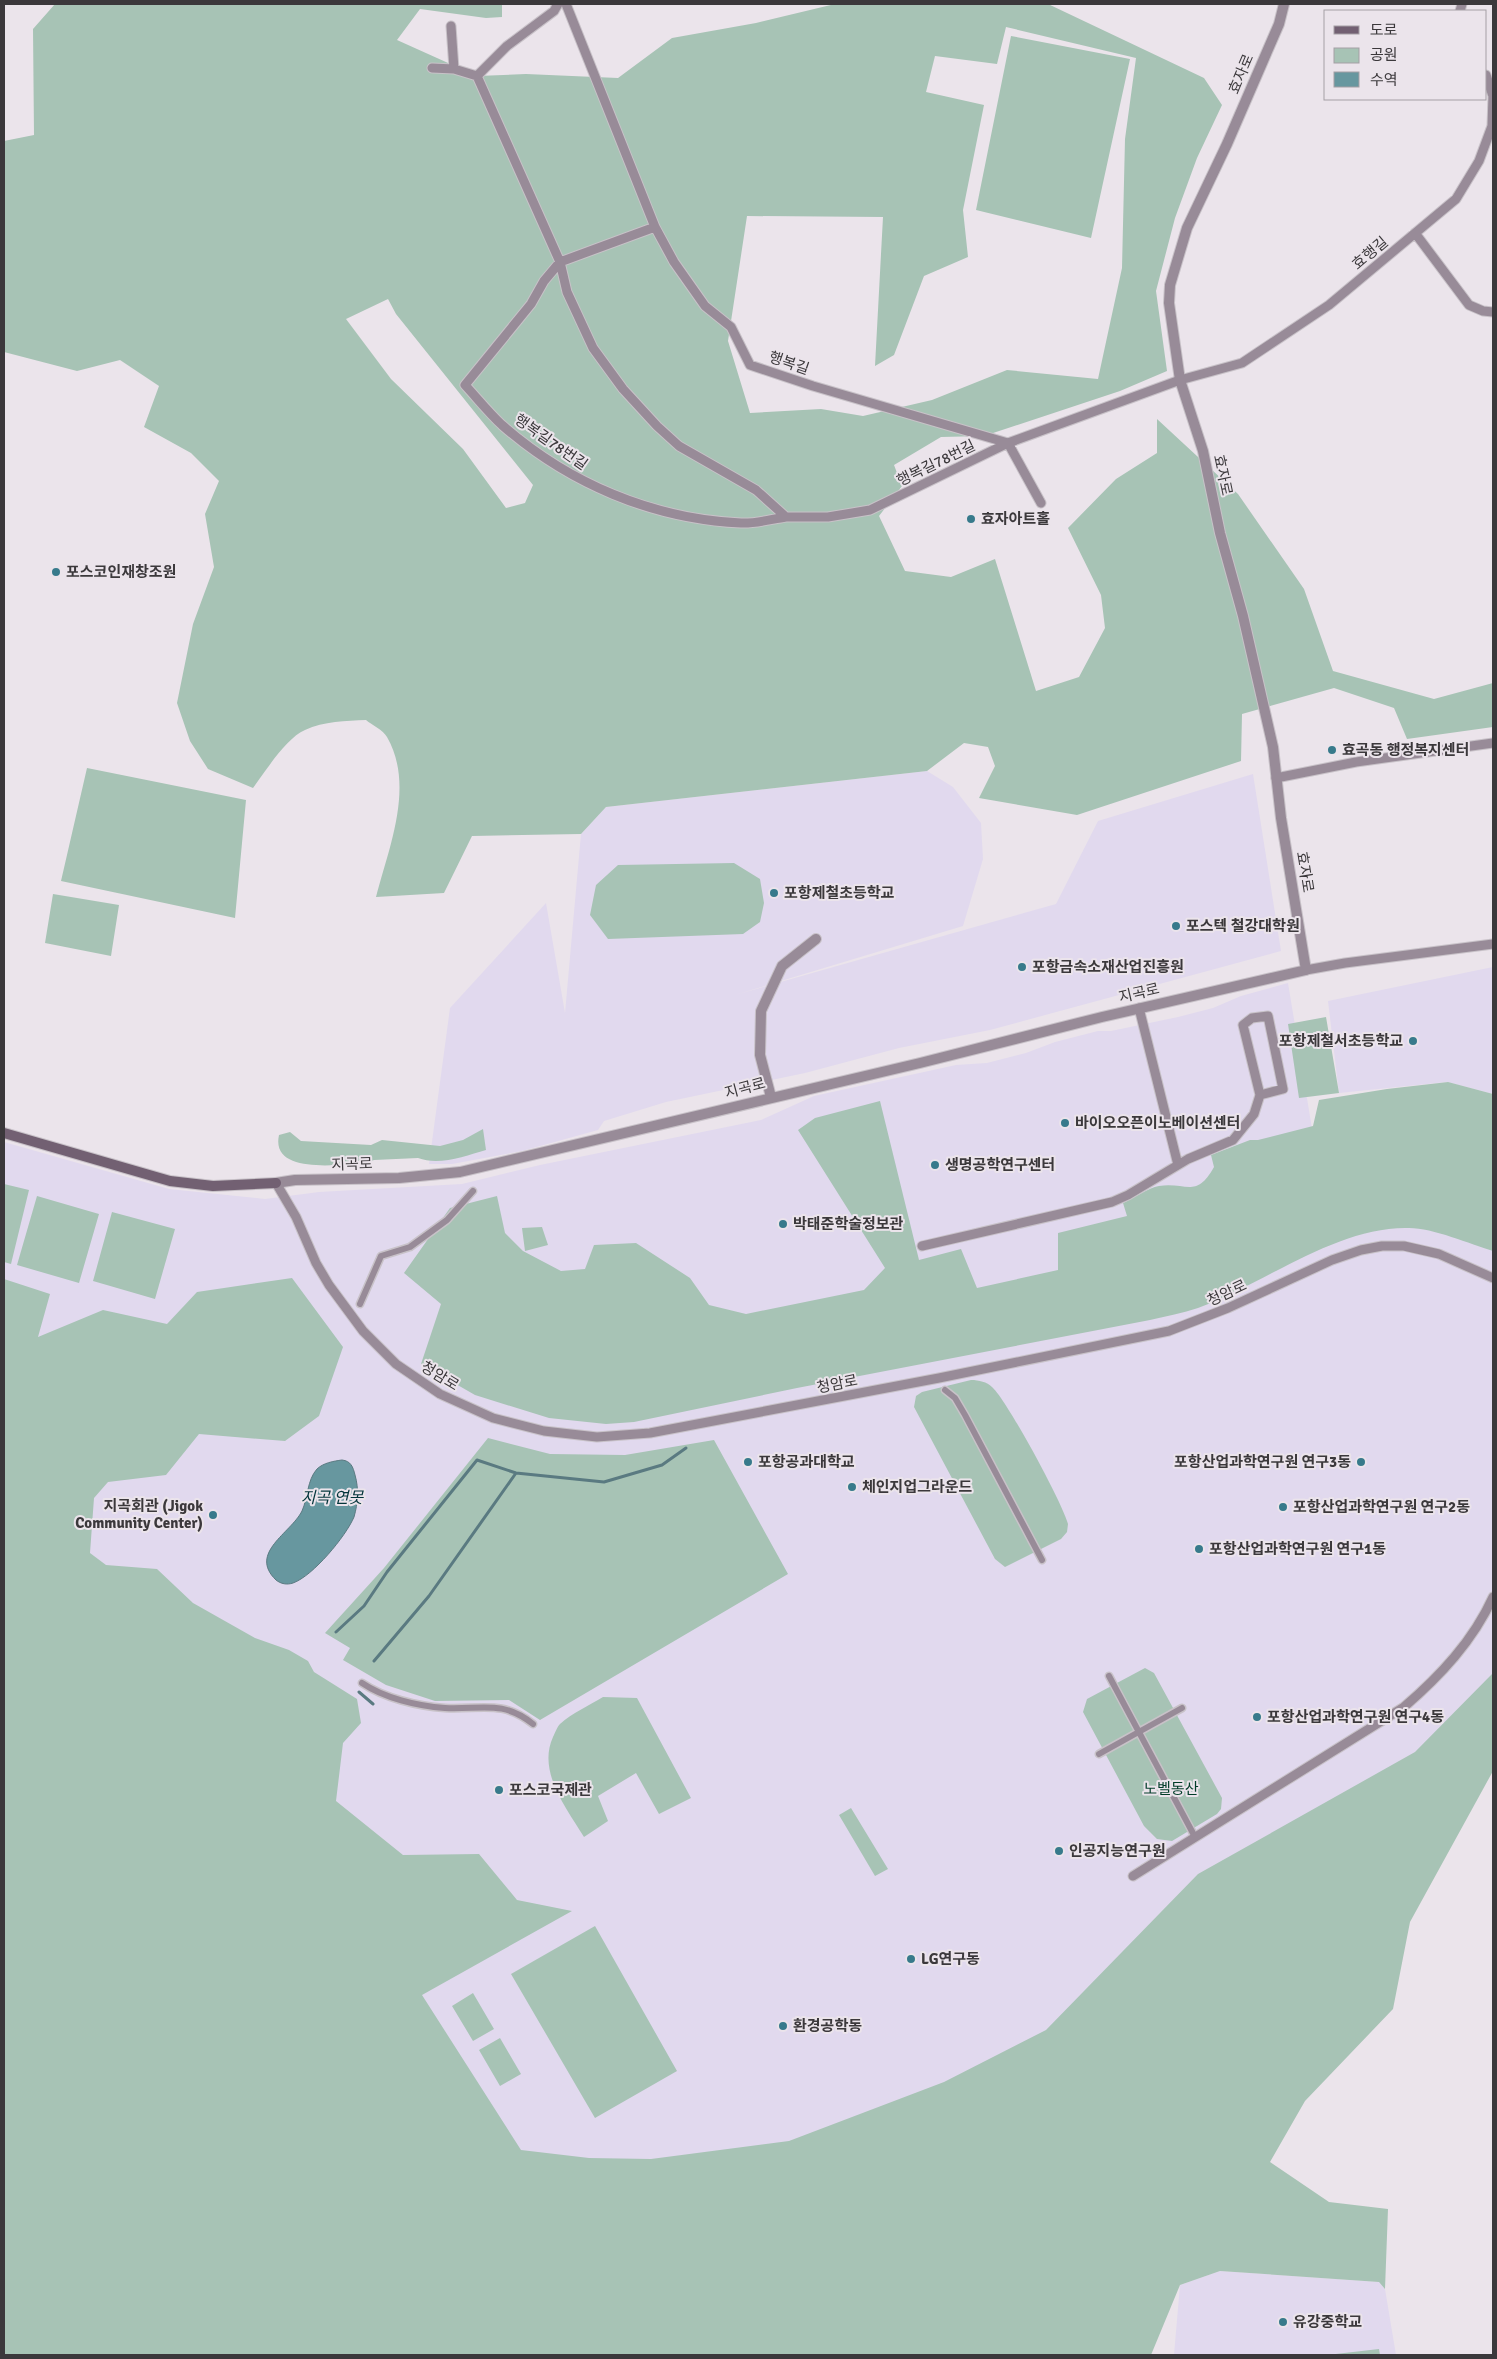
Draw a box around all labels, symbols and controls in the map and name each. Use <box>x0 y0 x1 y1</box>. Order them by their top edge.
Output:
legend <box>1324 10 1487 100</box>
text: 도로 <box>1370 21 1398 39</box>
text: 공원 <box>1370 46 1398 64</box>
street label: 효자로 <box>1225 51 1257 97</box>
text: 수역 <box>1370 71 1398 89</box>
street label: 효행길 <box>1348 233 1392 273</box>
street label: 행복길 <box>766 348 812 378</box>
street label: 행복길78번길 <box>511 410 591 474</box>
street label: 행복길78번길 <box>894 436 978 490</box>
street label: 효자로 <box>1210 453 1236 497</box>
place label: 효자아트홀 <box>981 510 1050 528</box>
marker: 효자아트홀 <box>965 513 977 525</box>
place label: 포스코인재창조원 <box>66 563 176 581</box>
marker: 포스코인재창조원 <box>50 566 62 578</box>
place label: 효곡동 행정복지센터 <box>1342 741 1470 759</box>
marker: 효곡동 행정복지센터 <box>1326 744 1338 756</box>
street label: 효자로 <box>1293 850 1317 894</box>
place label: 포항제철초등학교 <box>784 884 895 902</box>
marker: 포항제철초등학교 <box>768 887 780 899</box>
place label: 포스텍 철강대학원 <box>1186 917 1300 935</box>
marker: 포스텍 철강대학원 <box>1170 920 1182 932</box>
place label: 포항금속소재산업진흥원 <box>1032 958 1184 976</box>
marker: 포항금속소재산업진흥원 <box>1016 961 1028 973</box>
street label: 지곡로 <box>1117 980 1161 1006</box>
place label: 포항제철서초등학교 <box>1279 1032 1403 1050</box>
marker: 포항제철서초등학교 <box>1407 1035 1419 1047</box>
street label: 지곡로 <box>723 1074 767 1102</box>
place label: 바이오오픈이노베이션센터 <box>1075 1114 1241 1132</box>
marker: 바이오오픈이노베이션센터 <box>1059 1117 1071 1129</box>
street label: 지곡로 <box>331 1154 373 1174</box>
place label: 생명공학연구센터 <box>945 1156 1055 1174</box>
marker: 생명공학연구센터 <box>929 1159 941 1171</box>
place label: 박태준학술정보관 <box>793 1215 904 1233</box>
marker: 박태준학술정보관 <box>777 1218 789 1230</box>
street label: 청암로 <box>1204 1276 1250 1310</box>
street label: 청암로 <box>418 1358 462 1394</box>
street label: 청암로 <box>815 1371 859 1397</box>
place label: 포항공과대학교 <box>758 1453 855 1471</box>
place label: 포항산업과학연구원 연구3동 <box>1174 1453 1351 1471</box>
marker: 포항공과대학교 <box>742 1456 754 1468</box>
marker: 포항산업과학연구원 연구3동 <box>1355 1456 1367 1468</box>
place label: 체인지업그라운드 <box>862 1478 973 1496</box>
marker: 체인지업그라운드 <box>846 1481 858 1493</box>
water label: 지곡 연못 <box>301 1488 364 1508</box>
place label: 지곡회관 (Jigok Community Center) <box>75 1497 203 1532</box>
place label: 포항산업과학연구원 연구2동 <box>1293 1498 1470 1516</box>
marker: 포항산업과학연구원 연구2동 <box>1277 1501 1289 1513</box>
marker: 지곡회관 (Jigok Community Center) <box>207 1509 219 1521</box>
place label: 포항산업과학연구원 연구1동 <box>1209 1540 1386 1558</box>
marker: 포항산업과학연구원 연구1동 <box>1193 1543 1205 1555</box>
place label: 포항산업과학연구원 연구4동 <box>1267 1708 1444 1726</box>
marker: 포항산업과학연구원 연구4동 <box>1251 1711 1263 1723</box>
park label: 노벨동산 <box>1143 1780 1199 1798</box>
place label: 포스코국제관 <box>509 1781 592 1799</box>
marker: 포스코국제관 <box>493 1784 505 1796</box>
place label: 인공지능연구원 <box>1069 1842 1166 1860</box>
marker: 인공지능연구원 <box>1053 1845 1065 1857</box>
place label: LG연구동 <box>921 1950 980 1968</box>
marker: LG연구동 <box>905 1953 917 1965</box>
place label: 환경공학동 <box>793 2017 862 2035</box>
marker: 환경공학동 <box>777 2020 789 2032</box>
place label: 유강중학교 <box>1293 2313 1362 2331</box>
marker: 유강중학교 <box>1277 2316 1289 2328</box>

